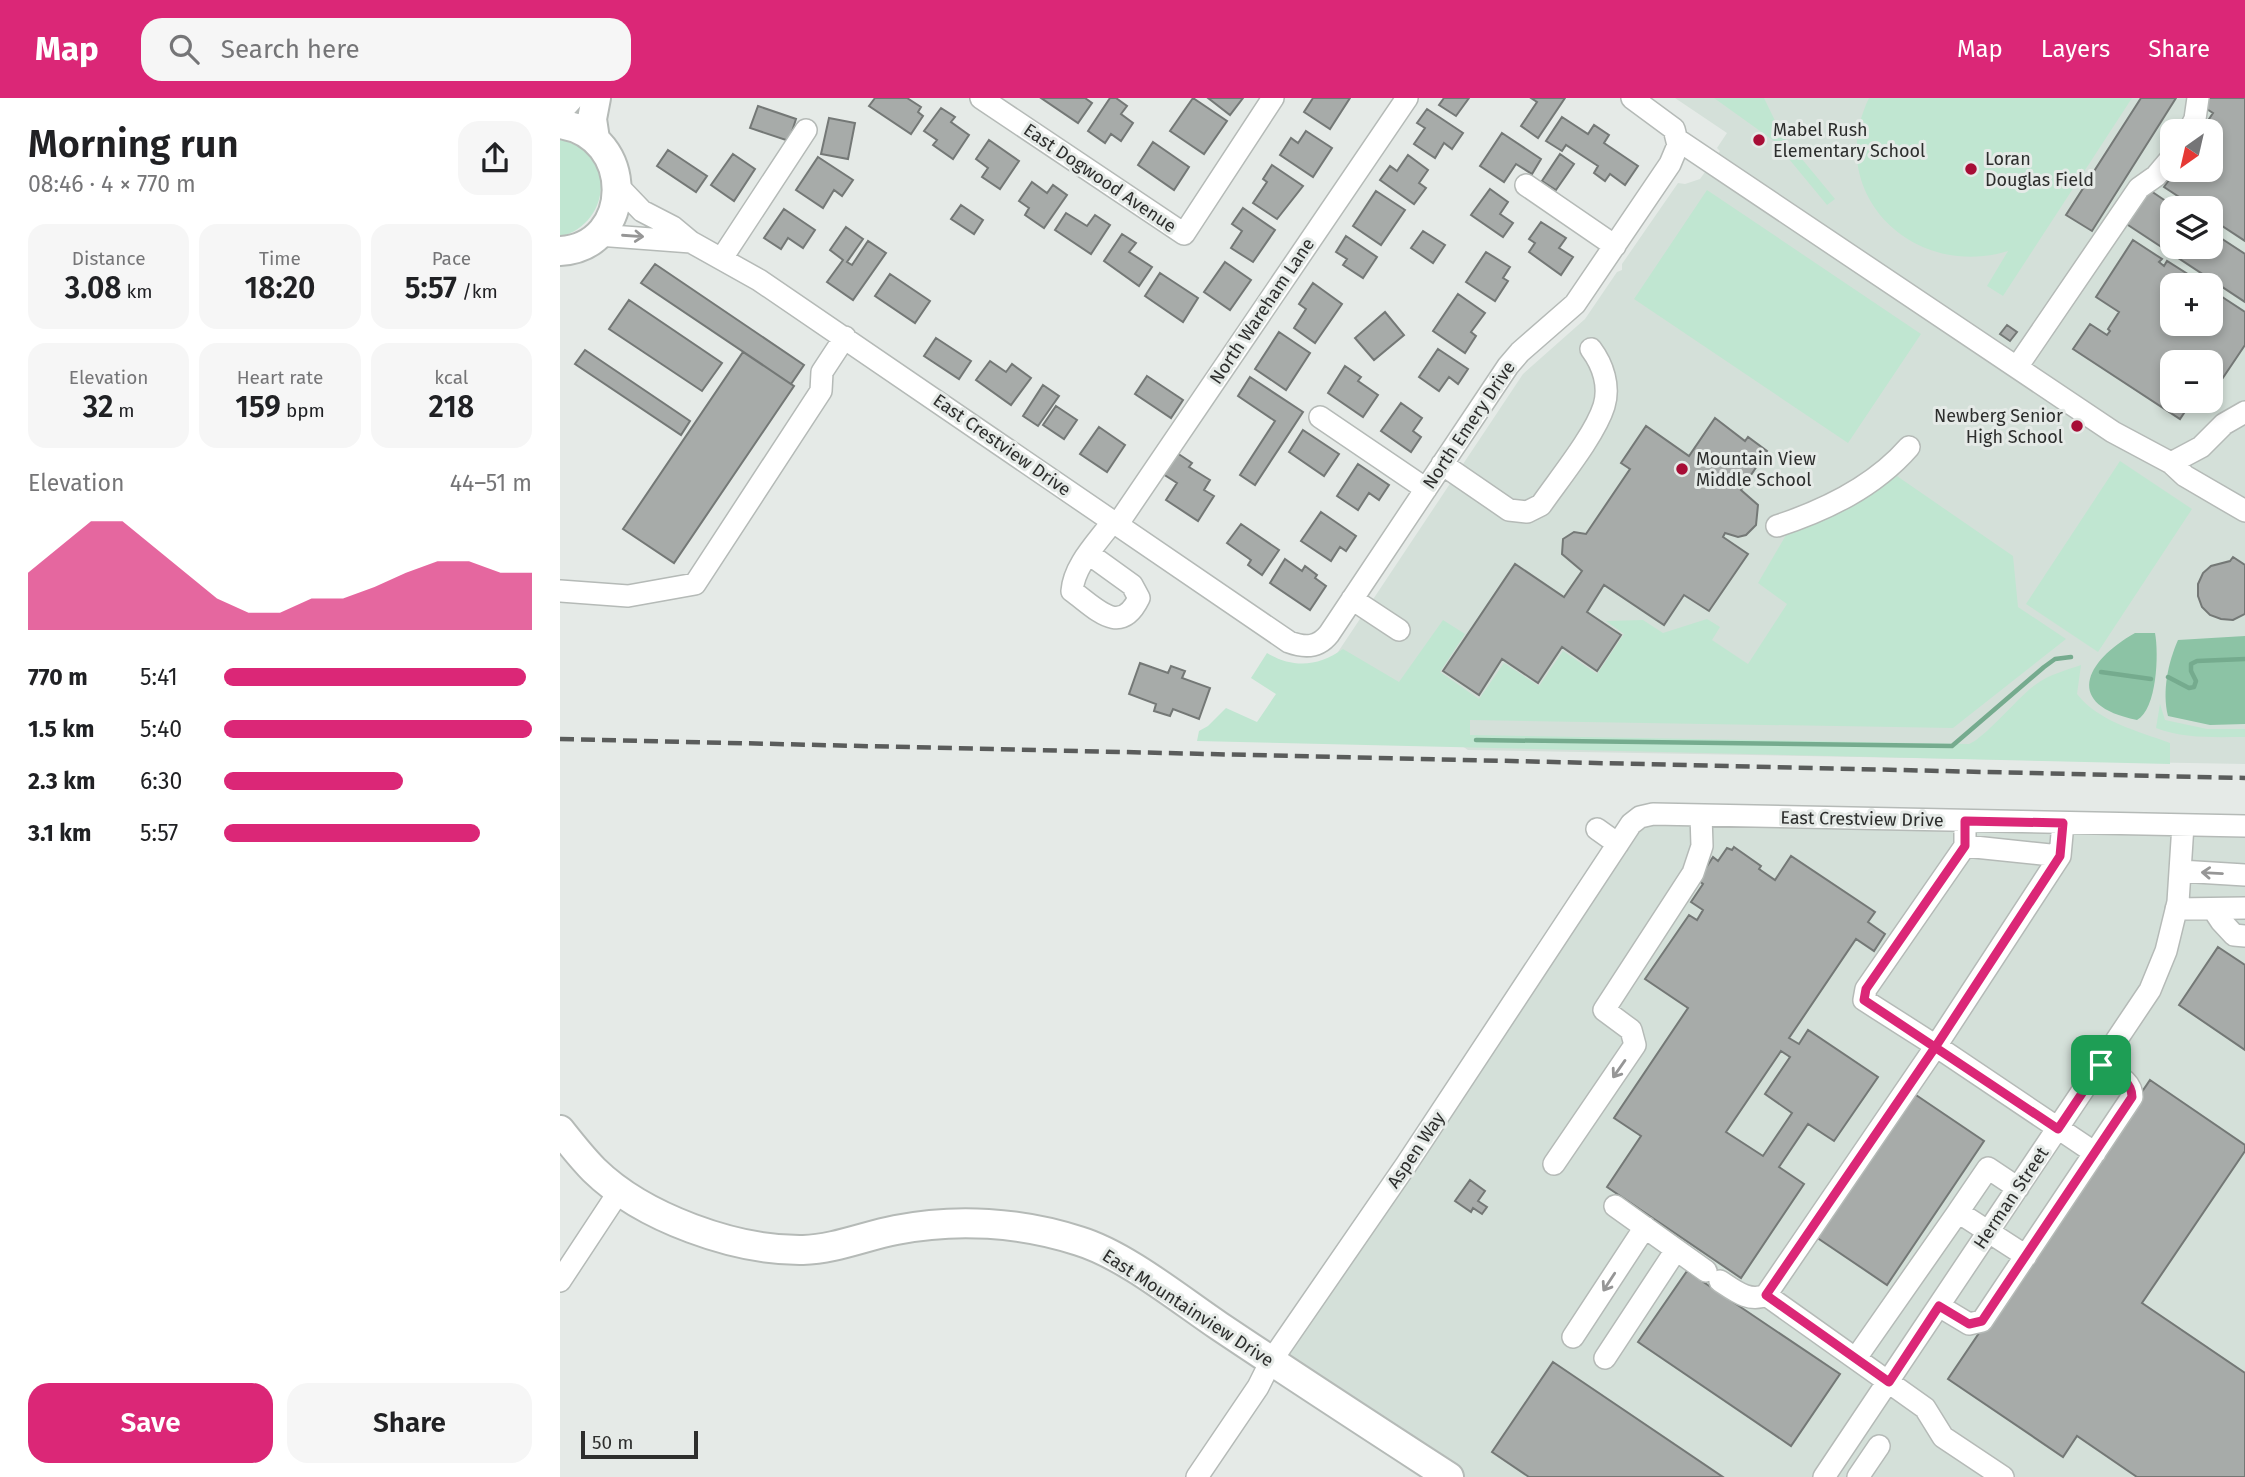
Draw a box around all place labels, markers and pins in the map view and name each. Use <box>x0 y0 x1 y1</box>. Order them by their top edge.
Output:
place label: Mabel Rush Elementary School <box>1773 119 1925 162</box>
marker: Mabel Rush Elementary School <box>1751 132 1767 148</box>
place label: Loran Douglas Field <box>1985 148 2094 191</box>
marker: Loran Douglas Field <box>1963 161 1979 177</box>
place label: Newberg Senior High School <box>1934 405 2063 448</box>
marker: Newberg Senior High School <box>2069 418 2085 434</box>
place label: Mountain View Middle School <box>1696 448 1816 491</box>
marker: Mountain View Middle School <box>1674 461 1690 477</box>
pin <box>2071 1035 2131 1095</box>

